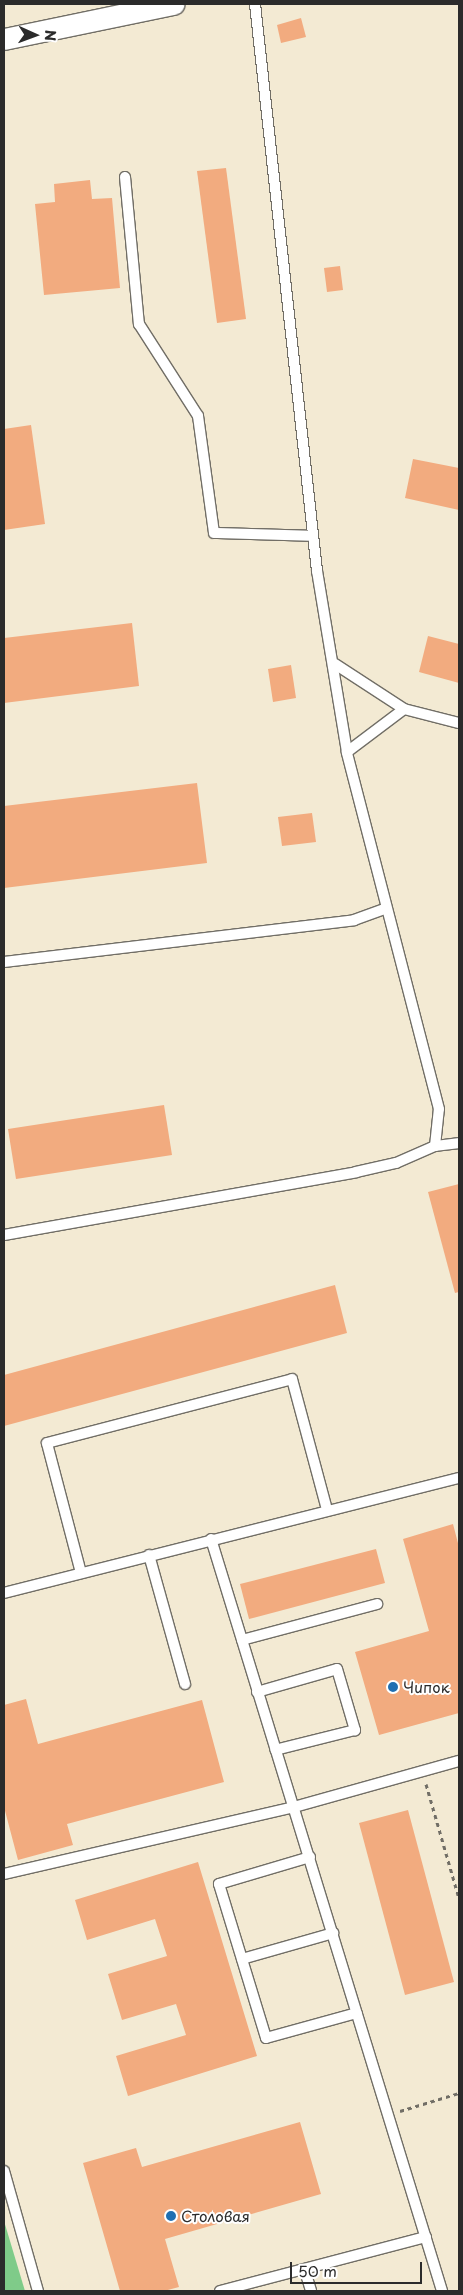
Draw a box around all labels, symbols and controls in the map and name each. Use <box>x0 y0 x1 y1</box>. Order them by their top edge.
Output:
north arrow <box>10 10 60 60</box>
text: N <box>40 30 61 41</box>
place label: Чипок <box>403 1678 450 1696</box>
marker: Чипок <box>387 1681 399 1693</box>
place label: Столовая <box>181 2207 250 2225</box>
marker: Столовая <box>165 2210 177 2222</box>
scale bar <box>293 2252 426 2284</box>
text: 50 m <box>298 2259 337 2282</box>

